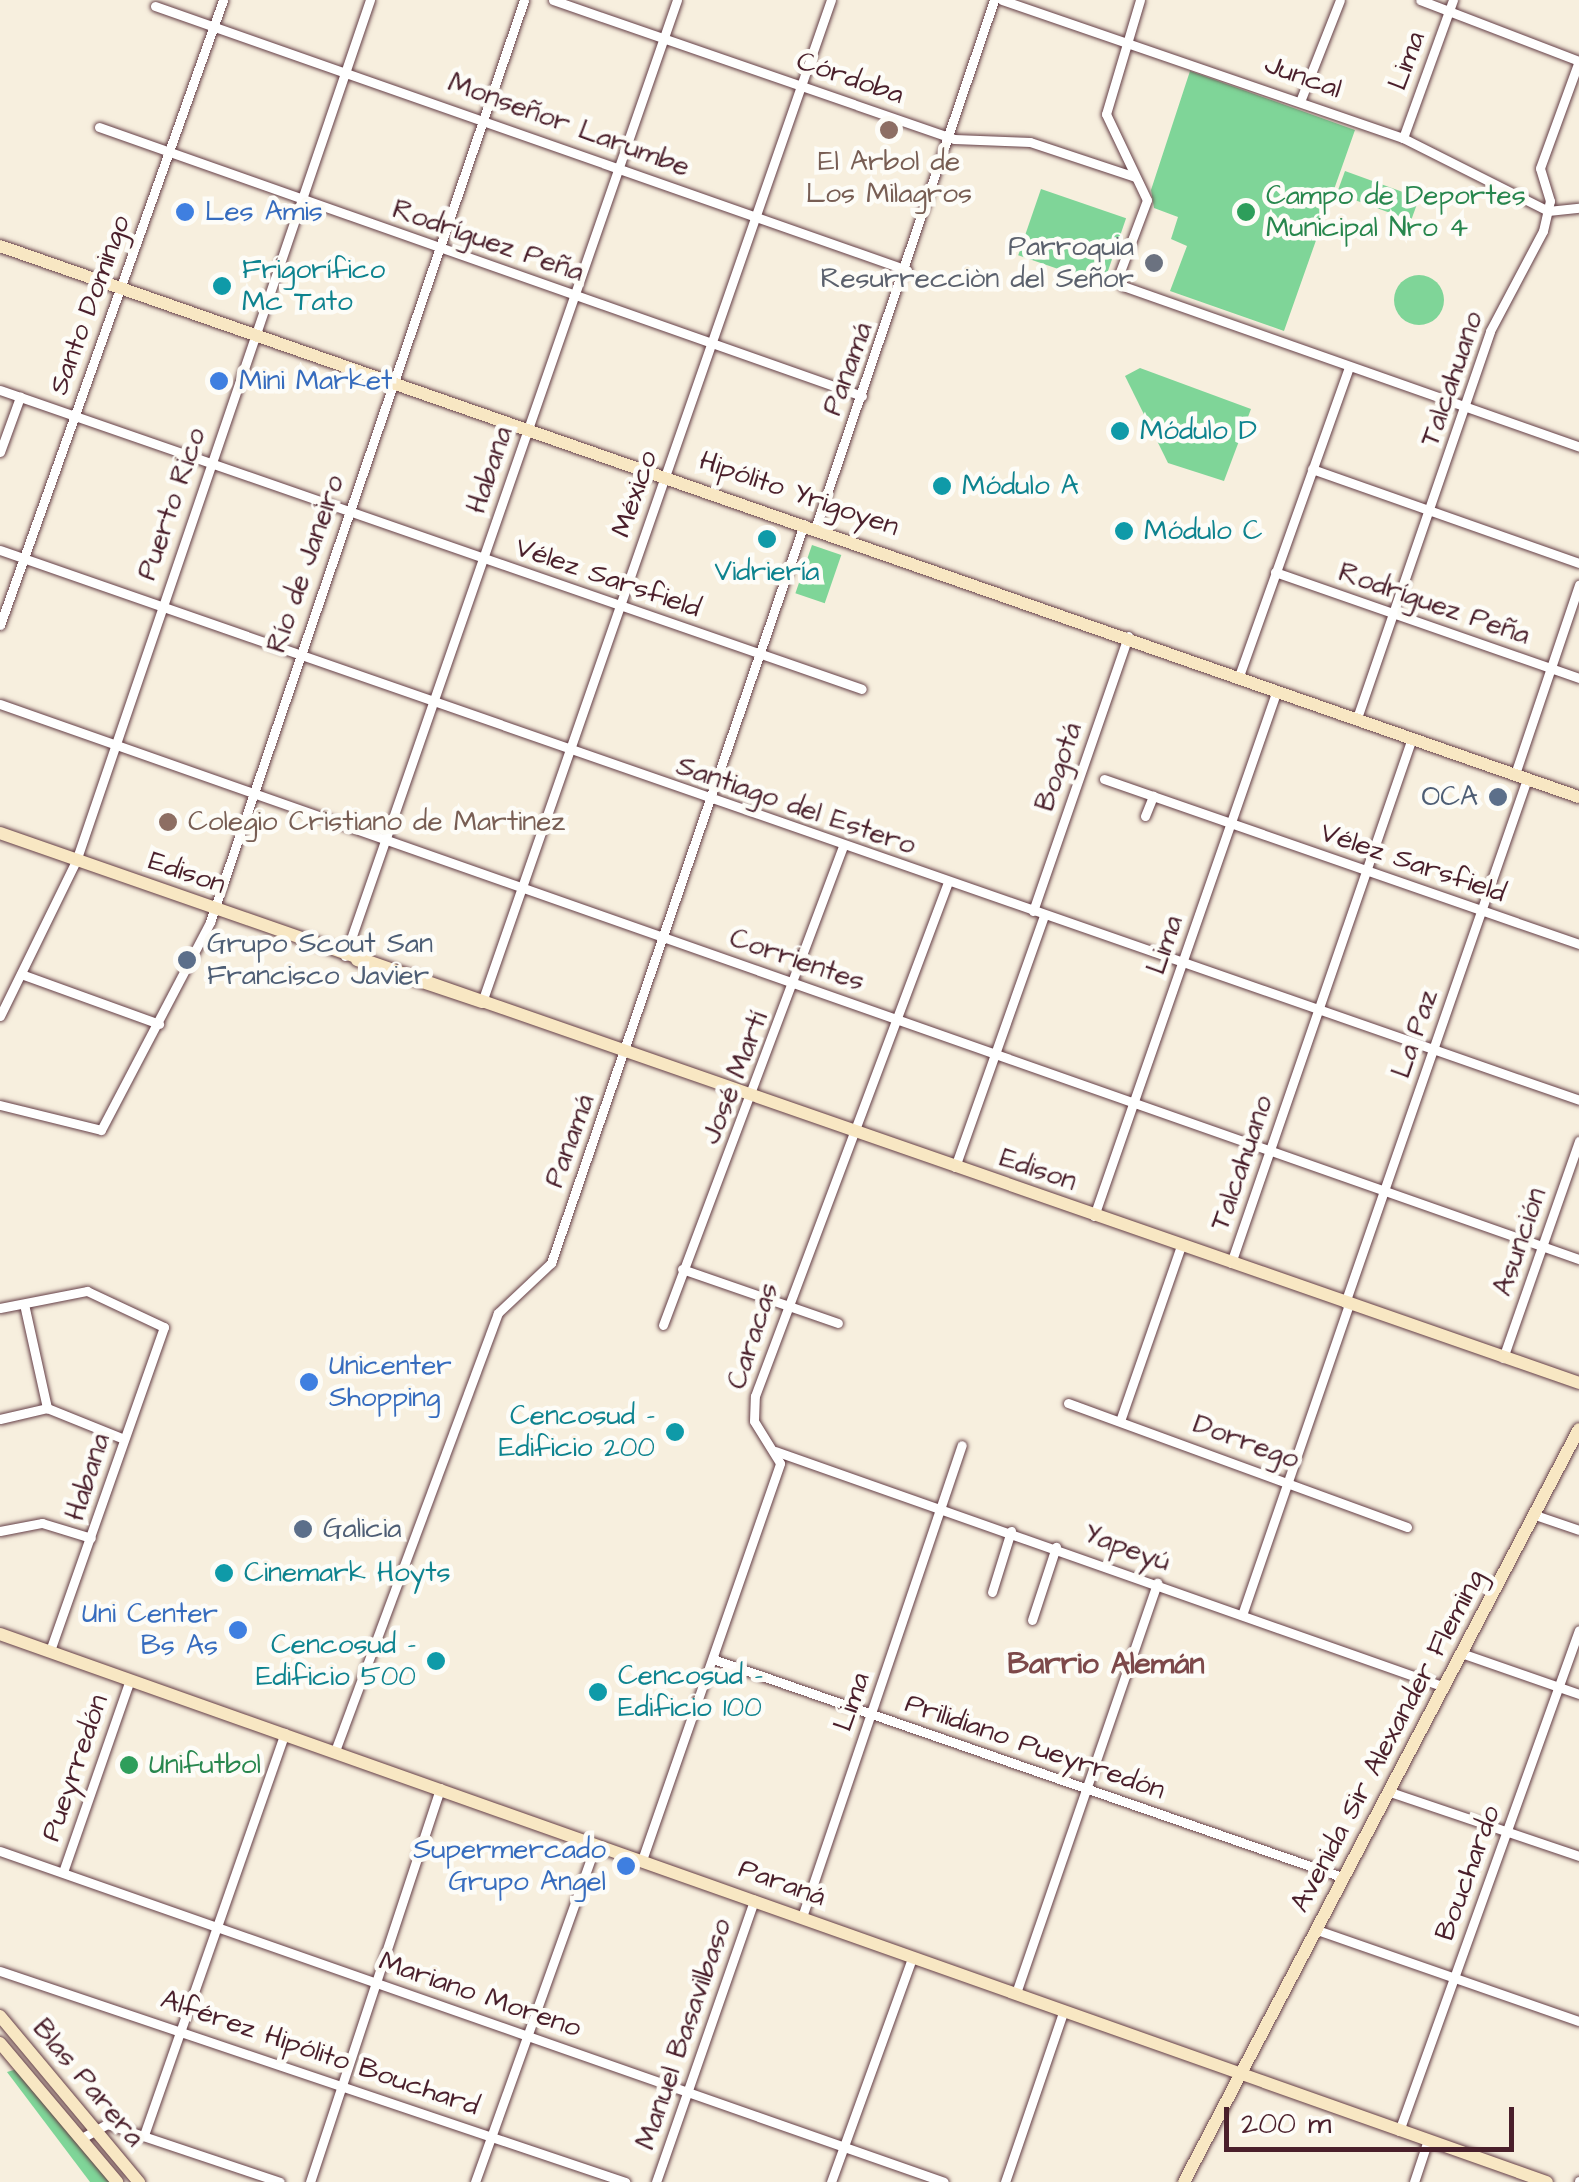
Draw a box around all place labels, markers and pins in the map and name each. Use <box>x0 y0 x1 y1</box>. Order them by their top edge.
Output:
marker: El Arbol de Los Milagros <box>878 119 900 141</box>
place label: El Arbol de Los Milagros <box>806 145 972 211</box>
place label: Campo de Deportes Municipal Nro 4 <box>1266 179 1526 245</box>
place label: Les Amis <box>205 195 323 229</box>
marker: Les Amis <box>174 201 196 223</box>
marker: Campo de Deportes Municipal Nro 4 <box>1235 201 1257 223</box>
place label: Parroquia Resurrecciòn del Señor <box>820 230 1134 296</box>
marker: Parroquia Resurrecciòn del Señor <box>1143 252 1165 274</box>
place label: Frigorífico Mc Tato <box>242 253 385 319</box>
marker: Frigorífico Mc Tato <box>211 275 233 297</box>
place label: Mini Market <box>239 364 392 398</box>
marker: Mini Market <box>208 370 230 392</box>
place label: Módulo D <box>1140 414 1257 448</box>
marker: Módulo D <box>1109 420 1131 442</box>
place label: Módulo A <box>962 469 1079 503</box>
marker: Módulo A <box>931 475 953 497</box>
place label: Módulo C <box>1144 514 1263 548</box>
marker: Módulo C <box>1113 520 1135 542</box>
marker: Vidriería <box>756 528 778 550</box>
place label: Vidriería <box>715 555 819 589</box>
place label: OCA <box>1421 780 1478 814</box>
marker: OCA <box>1487 786 1509 808</box>
place label: Colegio Cristiano de Martinez <box>188 805 565 839</box>
marker: Colegio Cristiano de Martinez <box>157 811 179 833</box>
place label: Grupo Scout San Francisco Javier <box>207 927 433 993</box>
marker: Grupo Scout San Francisco Javier <box>176 949 198 971</box>
place label: Unicenter Shopping <box>329 1349 452 1415</box>
marker: Unicenter Shopping <box>298 1371 320 1393</box>
place label: Cencosud - Edificio 200 <box>499 1399 655 1465</box>
marker: Cencosud - Edificio 200 <box>664 1421 686 1443</box>
place label: Galicia <box>323 1512 401 1546</box>
marker: Galicia <box>292 1518 314 1540</box>
place label: Cinemark Hoyts <box>244 1556 451 1590</box>
marker: Cinemark Hoyts <box>213 1562 235 1584</box>
place label: Uni Center Bs As <box>82 1597 218 1663</box>
marker: Uni Center Bs As <box>227 1619 249 1641</box>
place label: Cencosud - Edificio 500 <box>256 1628 416 1694</box>
marker: Cencosud - Edificio 500 <box>425 1650 447 1672</box>
place label: Cencosud - Edificio 100 <box>618 1659 763 1725</box>
marker: Cencosud - Edificio 100 <box>587 1681 609 1703</box>
place label: Unifutbol <box>149 1748 261 1782</box>
marker: Unifutbol <box>118 1754 140 1776</box>
place label: Supermercado Grupo Angel <box>413 1833 606 1899</box>
marker: Supermercado Grupo Angel <box>615 1855 637 1877</box>

